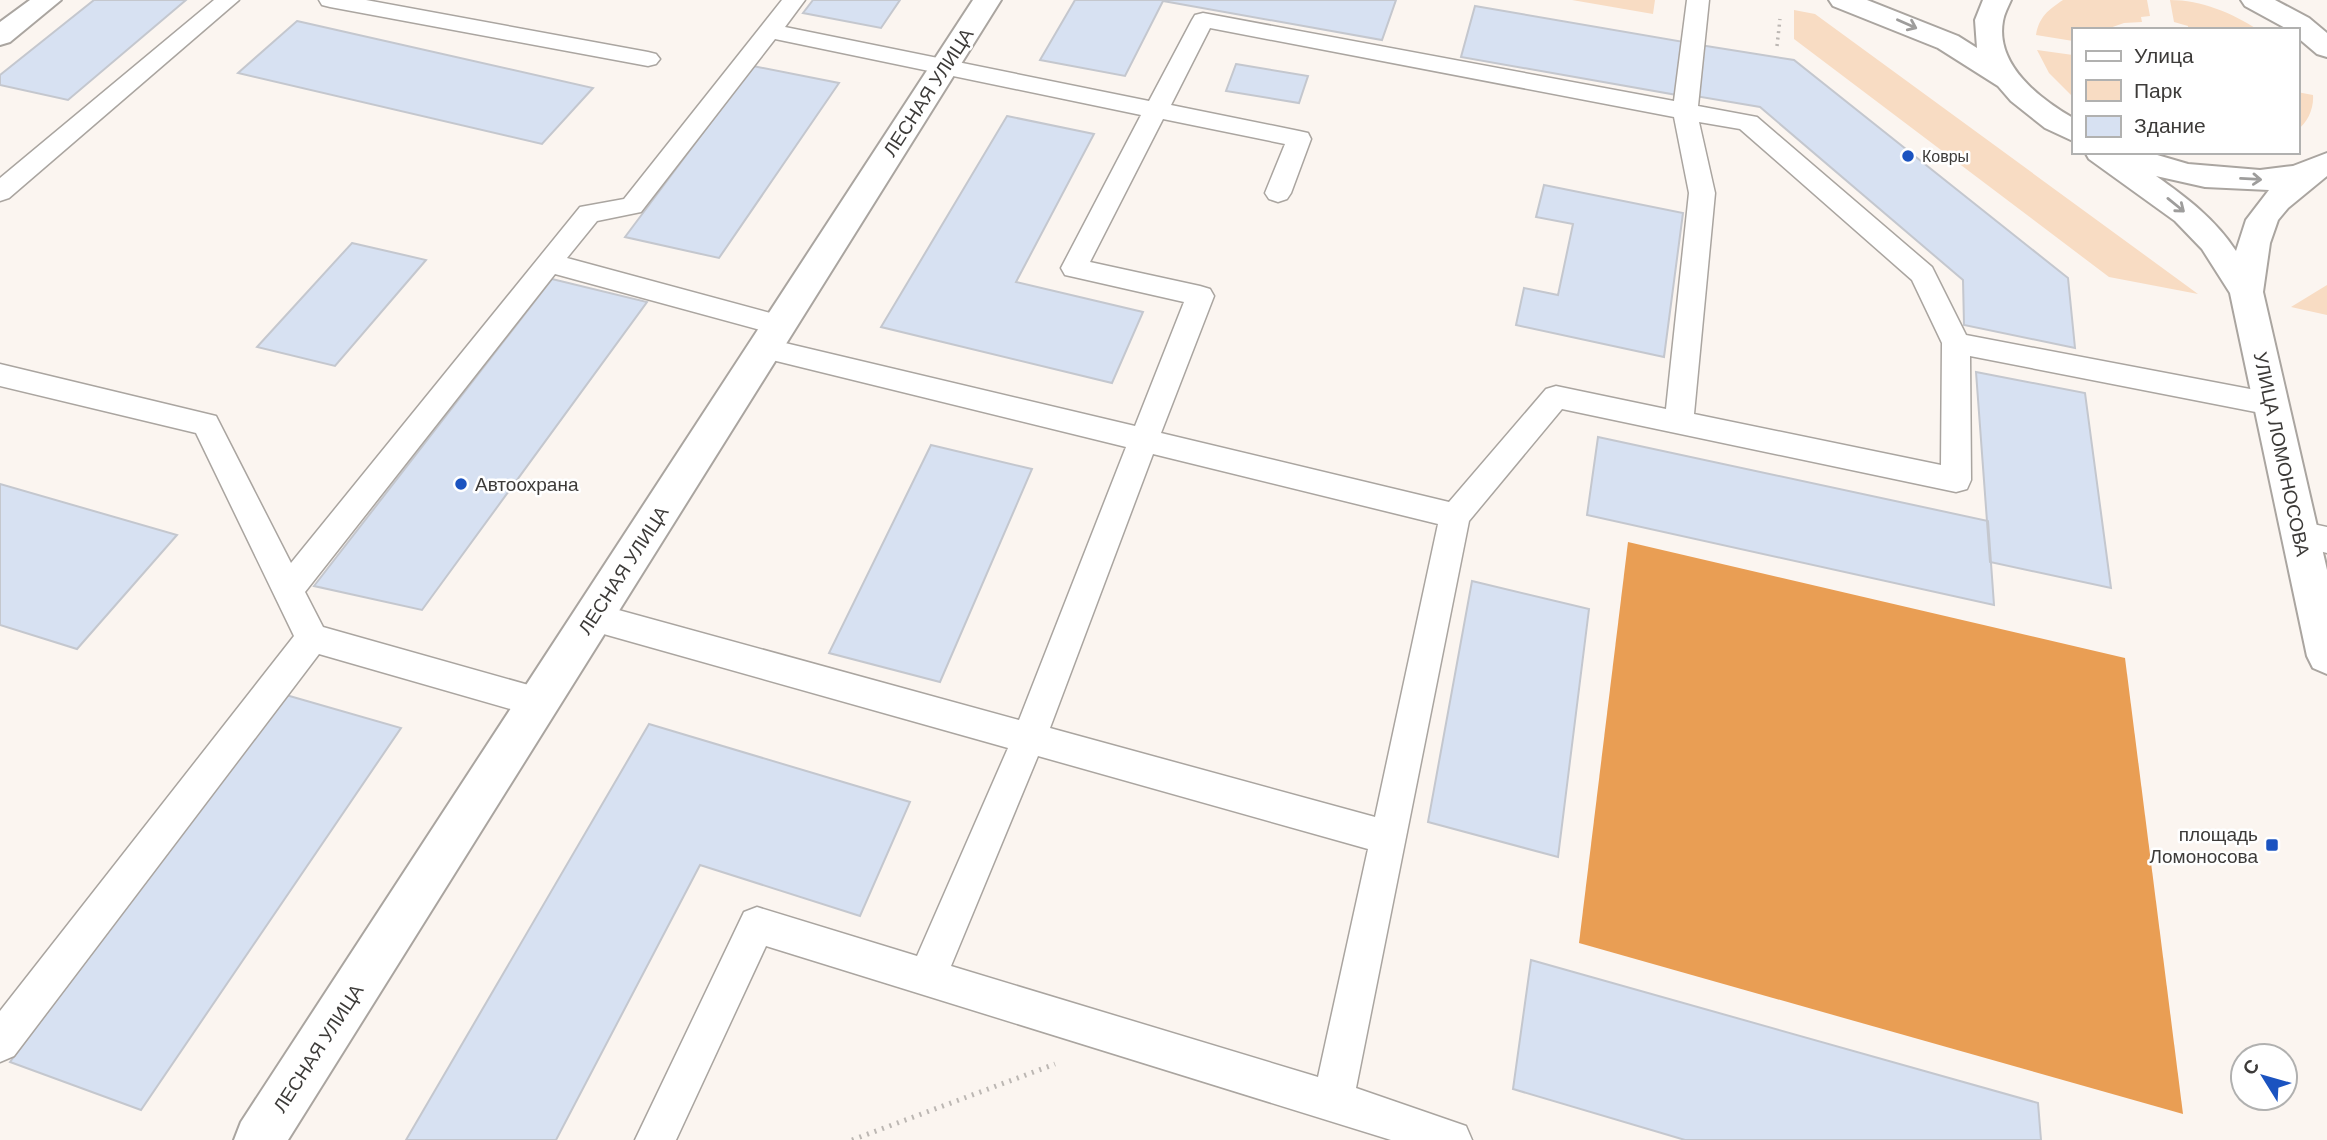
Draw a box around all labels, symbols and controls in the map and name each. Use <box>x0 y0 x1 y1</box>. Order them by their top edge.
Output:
one-way arrow <box>1896 18 1917 31</box>
street label: ЛЕСНАЯ УЛИЦА <box>878 23 979 161</box>
legend <box>2072 28 2299 154</box>
text: Улица <box>2134 42 2194 70</box>
text: Парк <box>2134 77 2182 105</box>
text: Здание <box>2134 112 2206 140</box>
place label: Ковры <box>1922 146 1969 167</box>
marker: Ковры <box>1900 148 1916 164</box>
one-way arrow <box>2240 173 2262 186</box>
one-way arrow <box>2166 197 2184 213</box>
street label: УЛИЦА ЛОМОНОСОВА <box>2248 350 2315 559</box>
place label: Автоохрана <box>475 472 579 497</box>
marker: Автоохрана <box>453 476 469 492</box>
street label: ЛЕСНАЯ УЛИЦА <box>573 501 674 639</box>
place label: площадь Ломоносова <box>2150 822 2258 869</box>
marker: площадь Ломоносова <box>2264 837 2280 853</box>
street label: ЛЕСНАЯ УЛИЦА <box>268 979 369 1117</box>
north arrow <box>2229 1042 2299 1112</box>
text: С <box>2237 1054 2265 1080</box>

